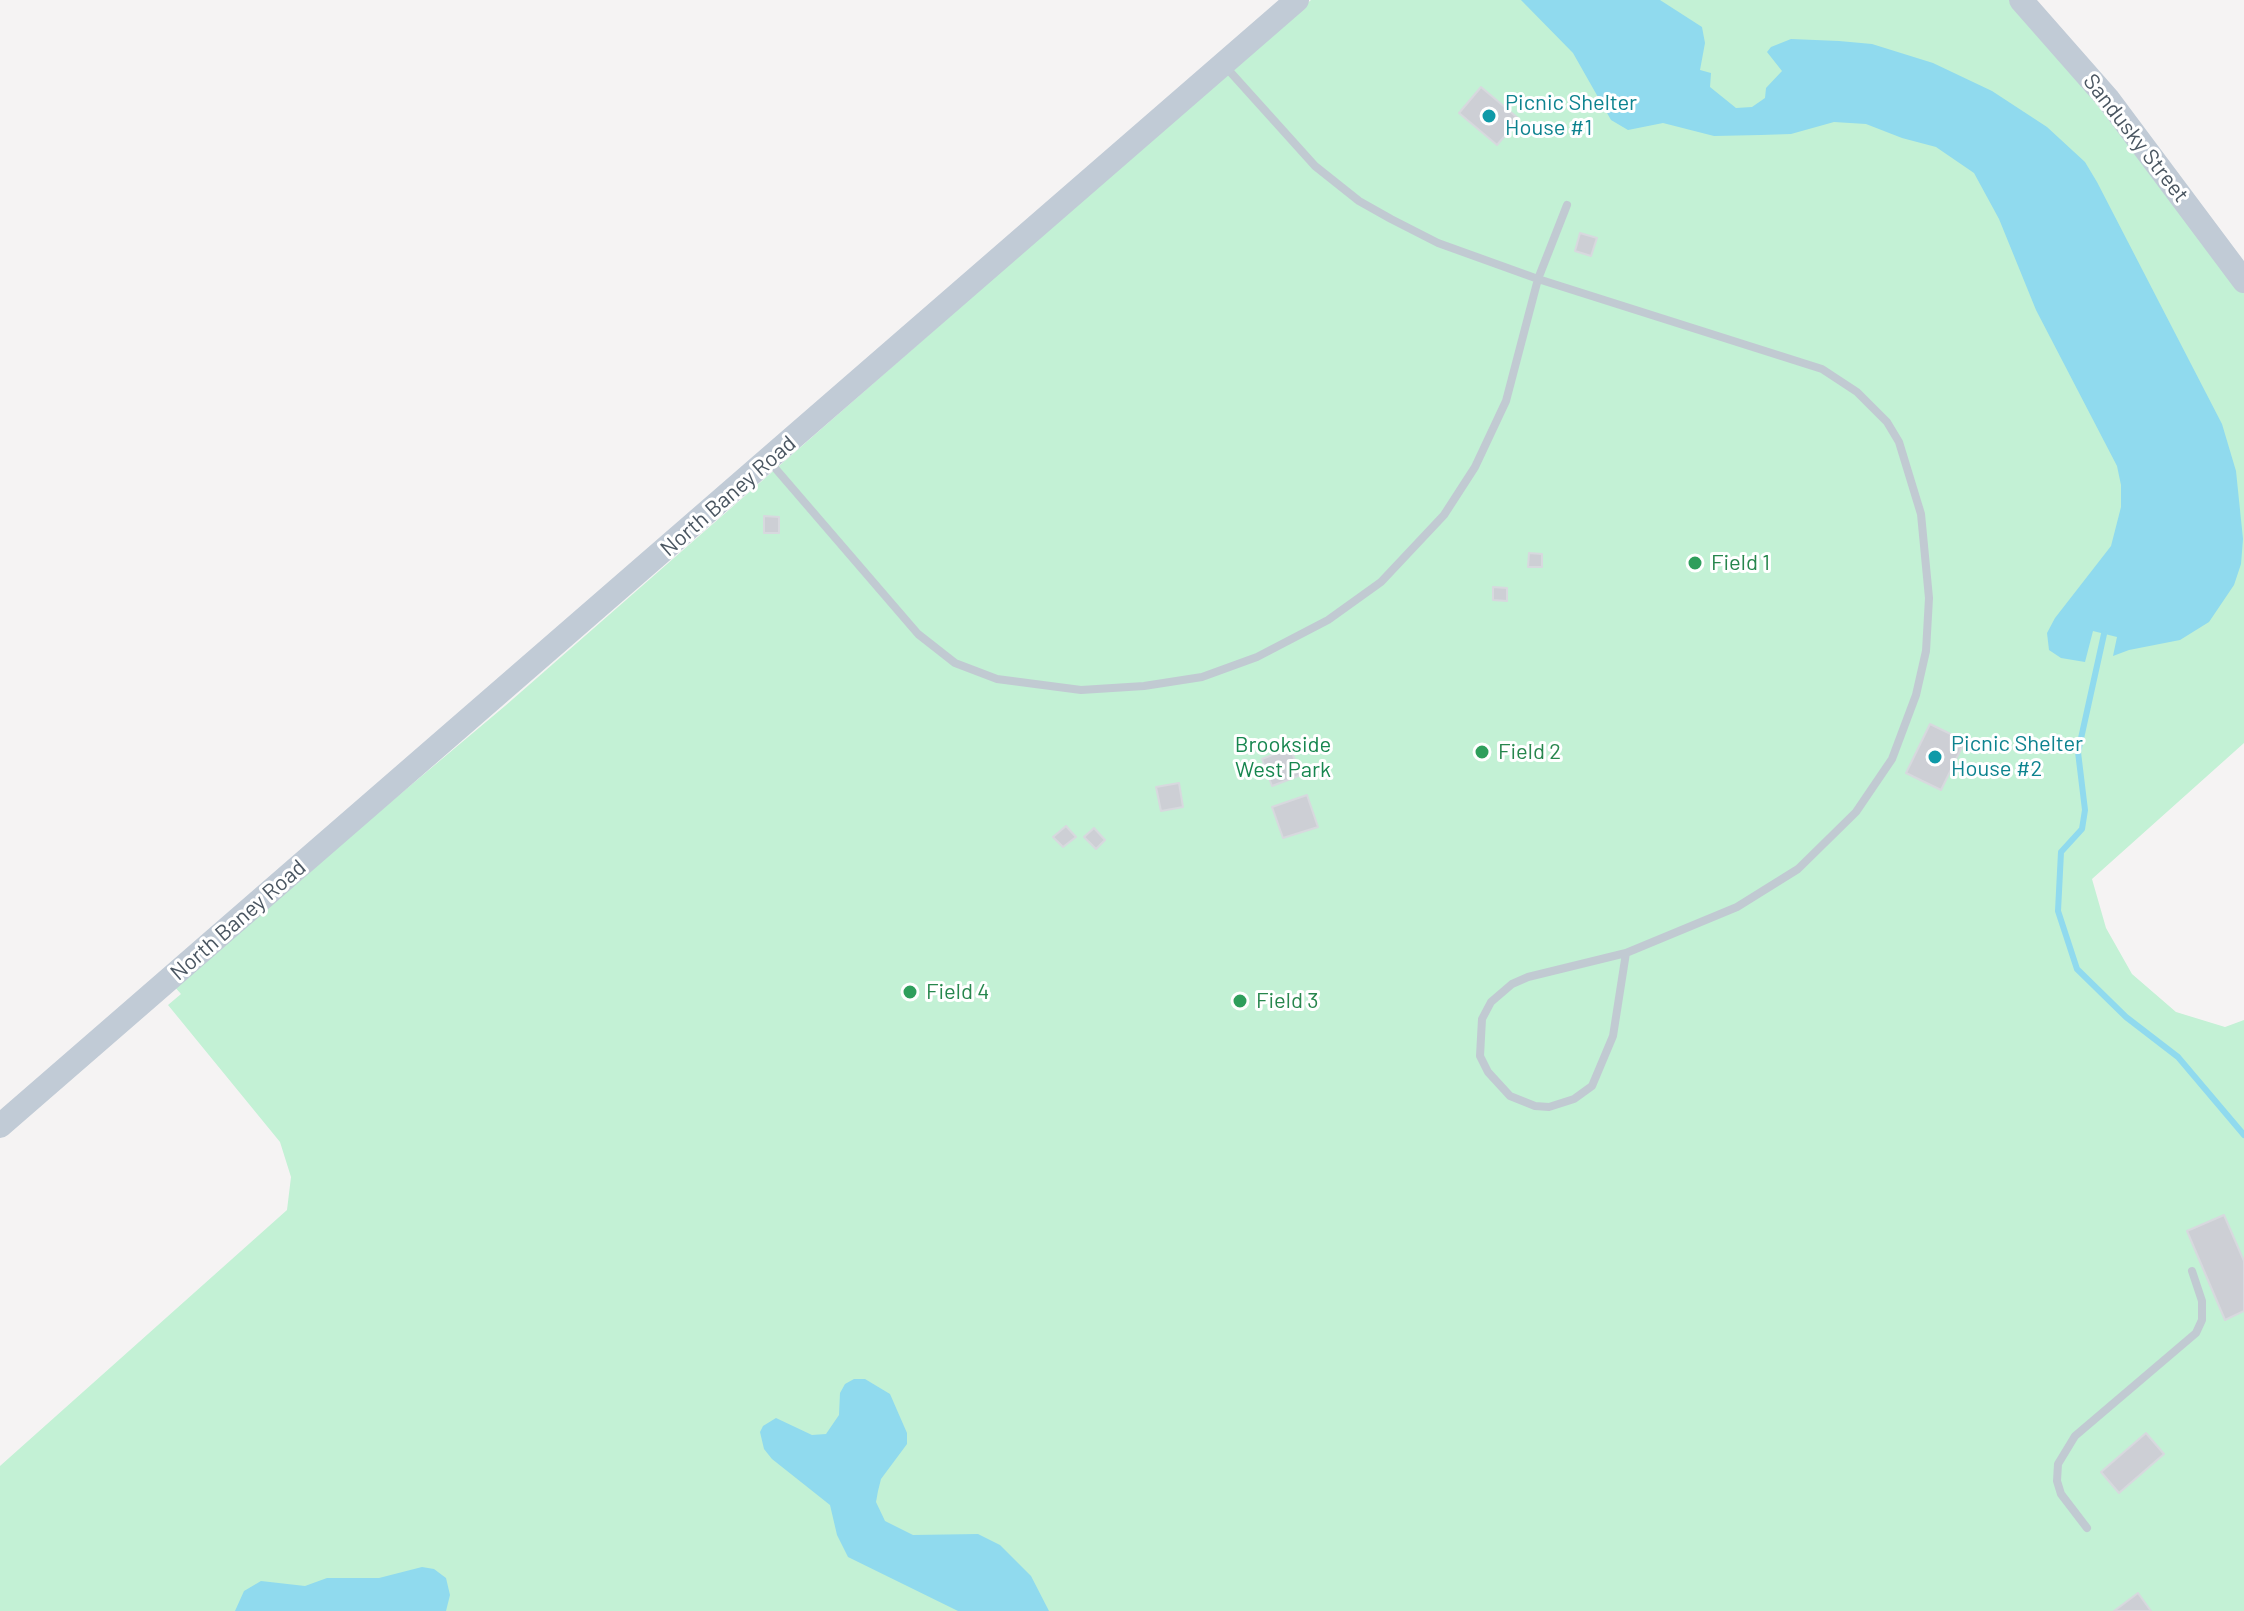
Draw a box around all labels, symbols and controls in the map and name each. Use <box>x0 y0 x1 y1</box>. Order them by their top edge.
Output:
street label: Sandusky Street <box>2078 69 2194 207</box>
place label: Picnic Shelter House #1 <box>1505 90 1637 142</box>
marker: Picnic Shelter House #1 <box>1480 107 1498 125</box>
street label: North Baney Road <box>655 430 801 562</box>
place label: Field 1 <box>1711 550 1770 576</box>
marker: Field 1 <box>1686 554 1704 572</box>
place label: Picnic Shelter House #2 <box>1951 731 2083 782</box>
park label: Brookside West Park <box>1235 732 1331 784</box>
place label: Field 2 <box>1498 739 1561 765</box>
marker: Field 2 <box>1473 743 1491 761</box>
marker: Picnic Shelter House #2 <box>1926 748 1944 766</box>
street label: North Baney Road <box>165 854 311 986</box>
place label: Field 4 <box>926 979 989 1005</box>
marker: Field 4 <box>901 983 919 1001</box>
place label: Field 3 <box>1256 988 1319 1014</box>
marker: Field 3 <box>1231 992 1249 1010</box>

